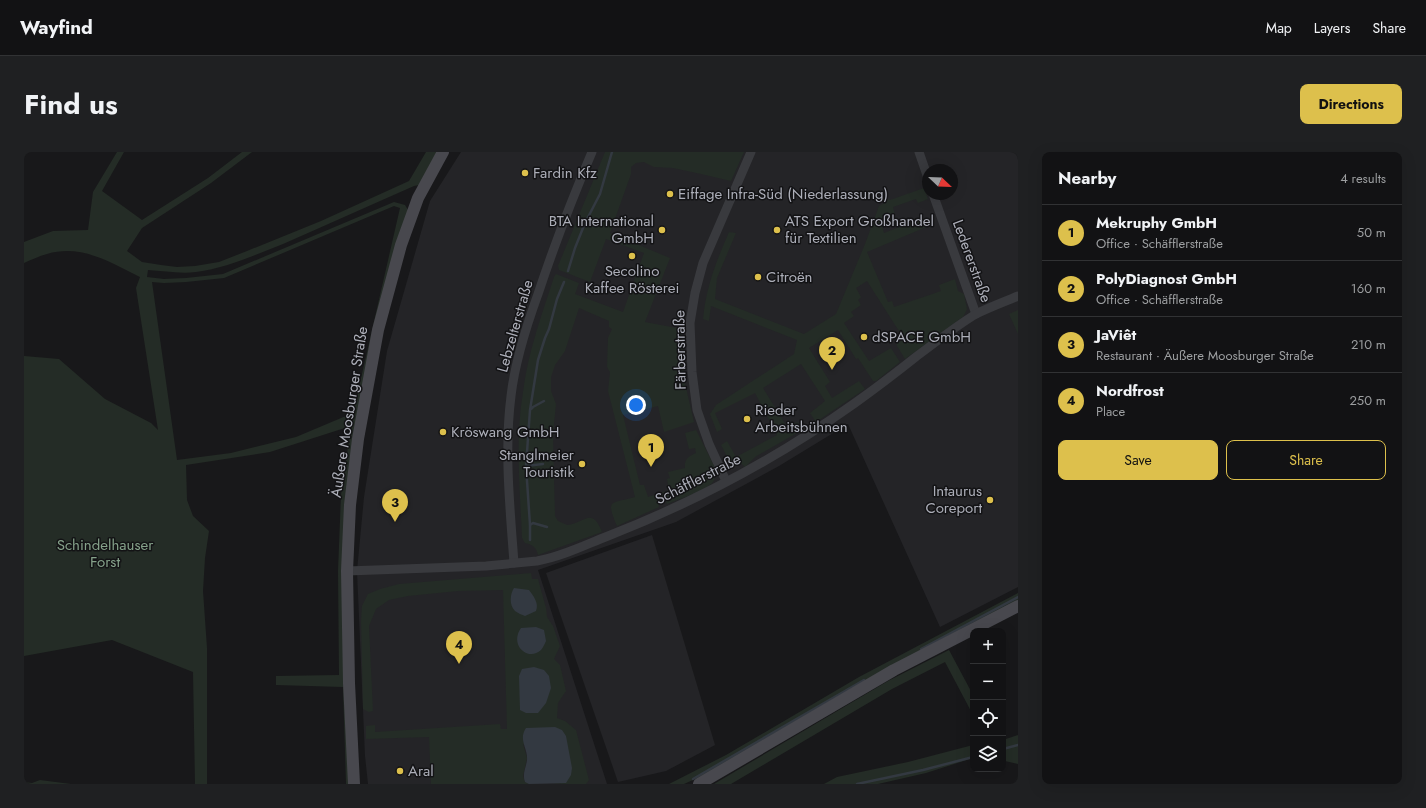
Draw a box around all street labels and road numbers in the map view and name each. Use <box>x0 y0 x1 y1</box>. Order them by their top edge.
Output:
street label: Ledererstraße <box>947 216 997 306</box>
street label: Lebzelterstraße <box>491 277 539 375</box>
street label: Färberstraße <box>668 310 692 390</box>
street label: Äußere Moosburger Straße <box>325 325 373 499</box>
street label: Schäfflerstraße <box>651 448 745 510</box>

